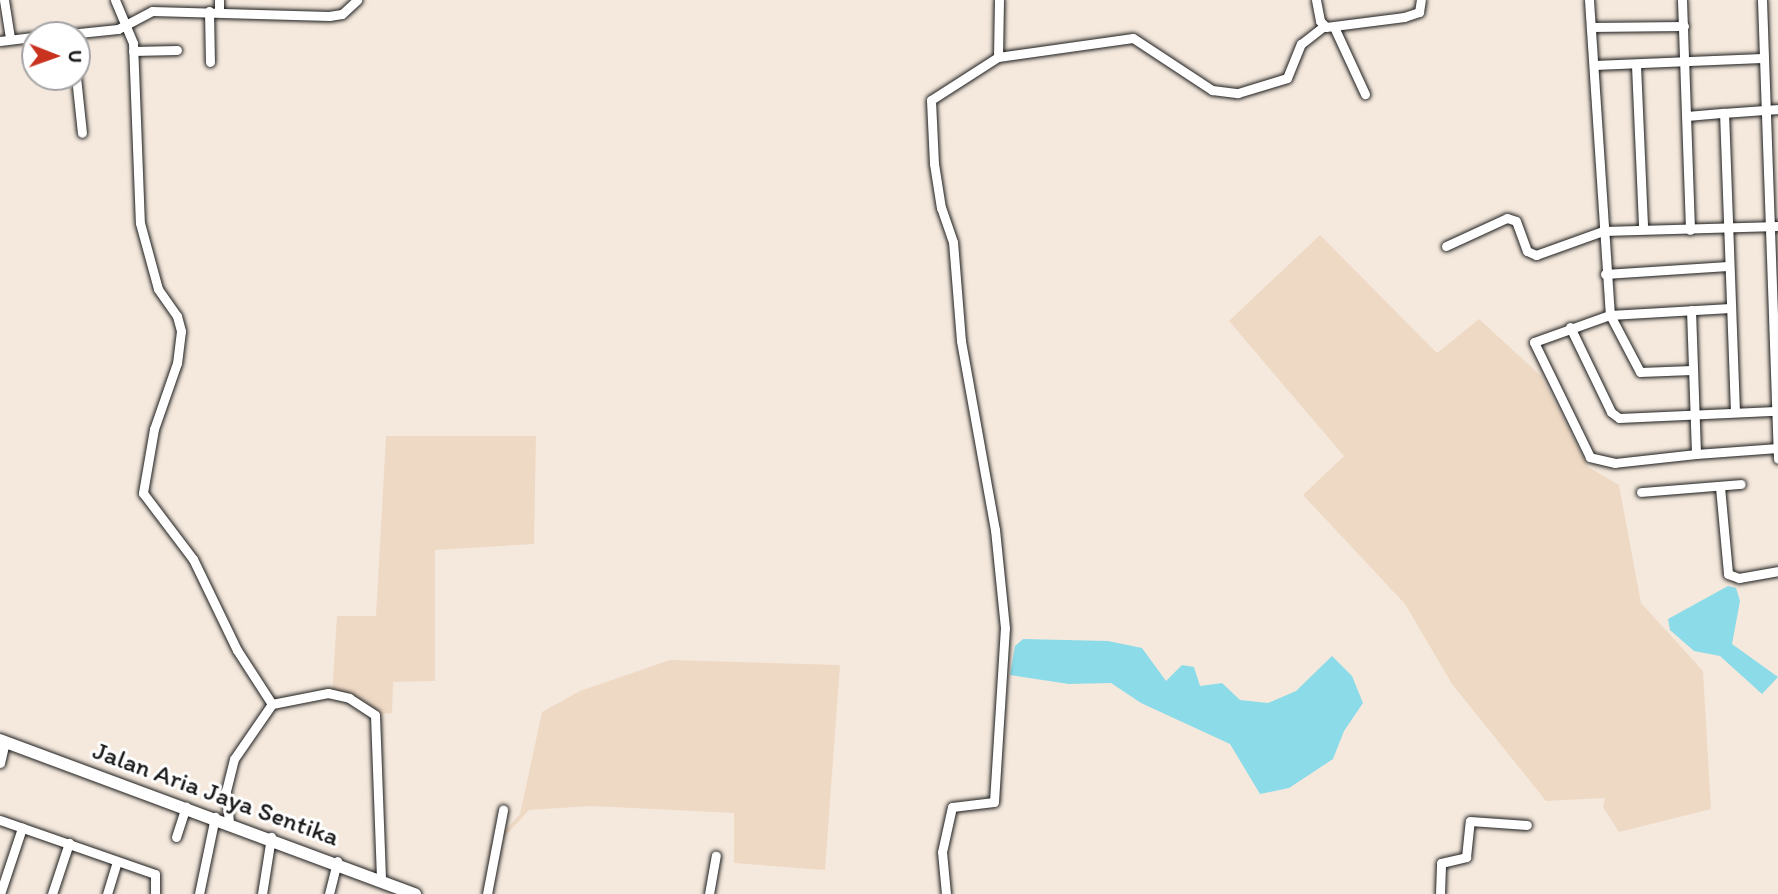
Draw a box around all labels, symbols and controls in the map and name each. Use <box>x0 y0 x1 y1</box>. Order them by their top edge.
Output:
north arrow <box>21 21 91 91</box>
text: U <box>64 50 87 63</box>
street label: Jalan Aria Jaya Sentika <box>89 735 343 853</box>

